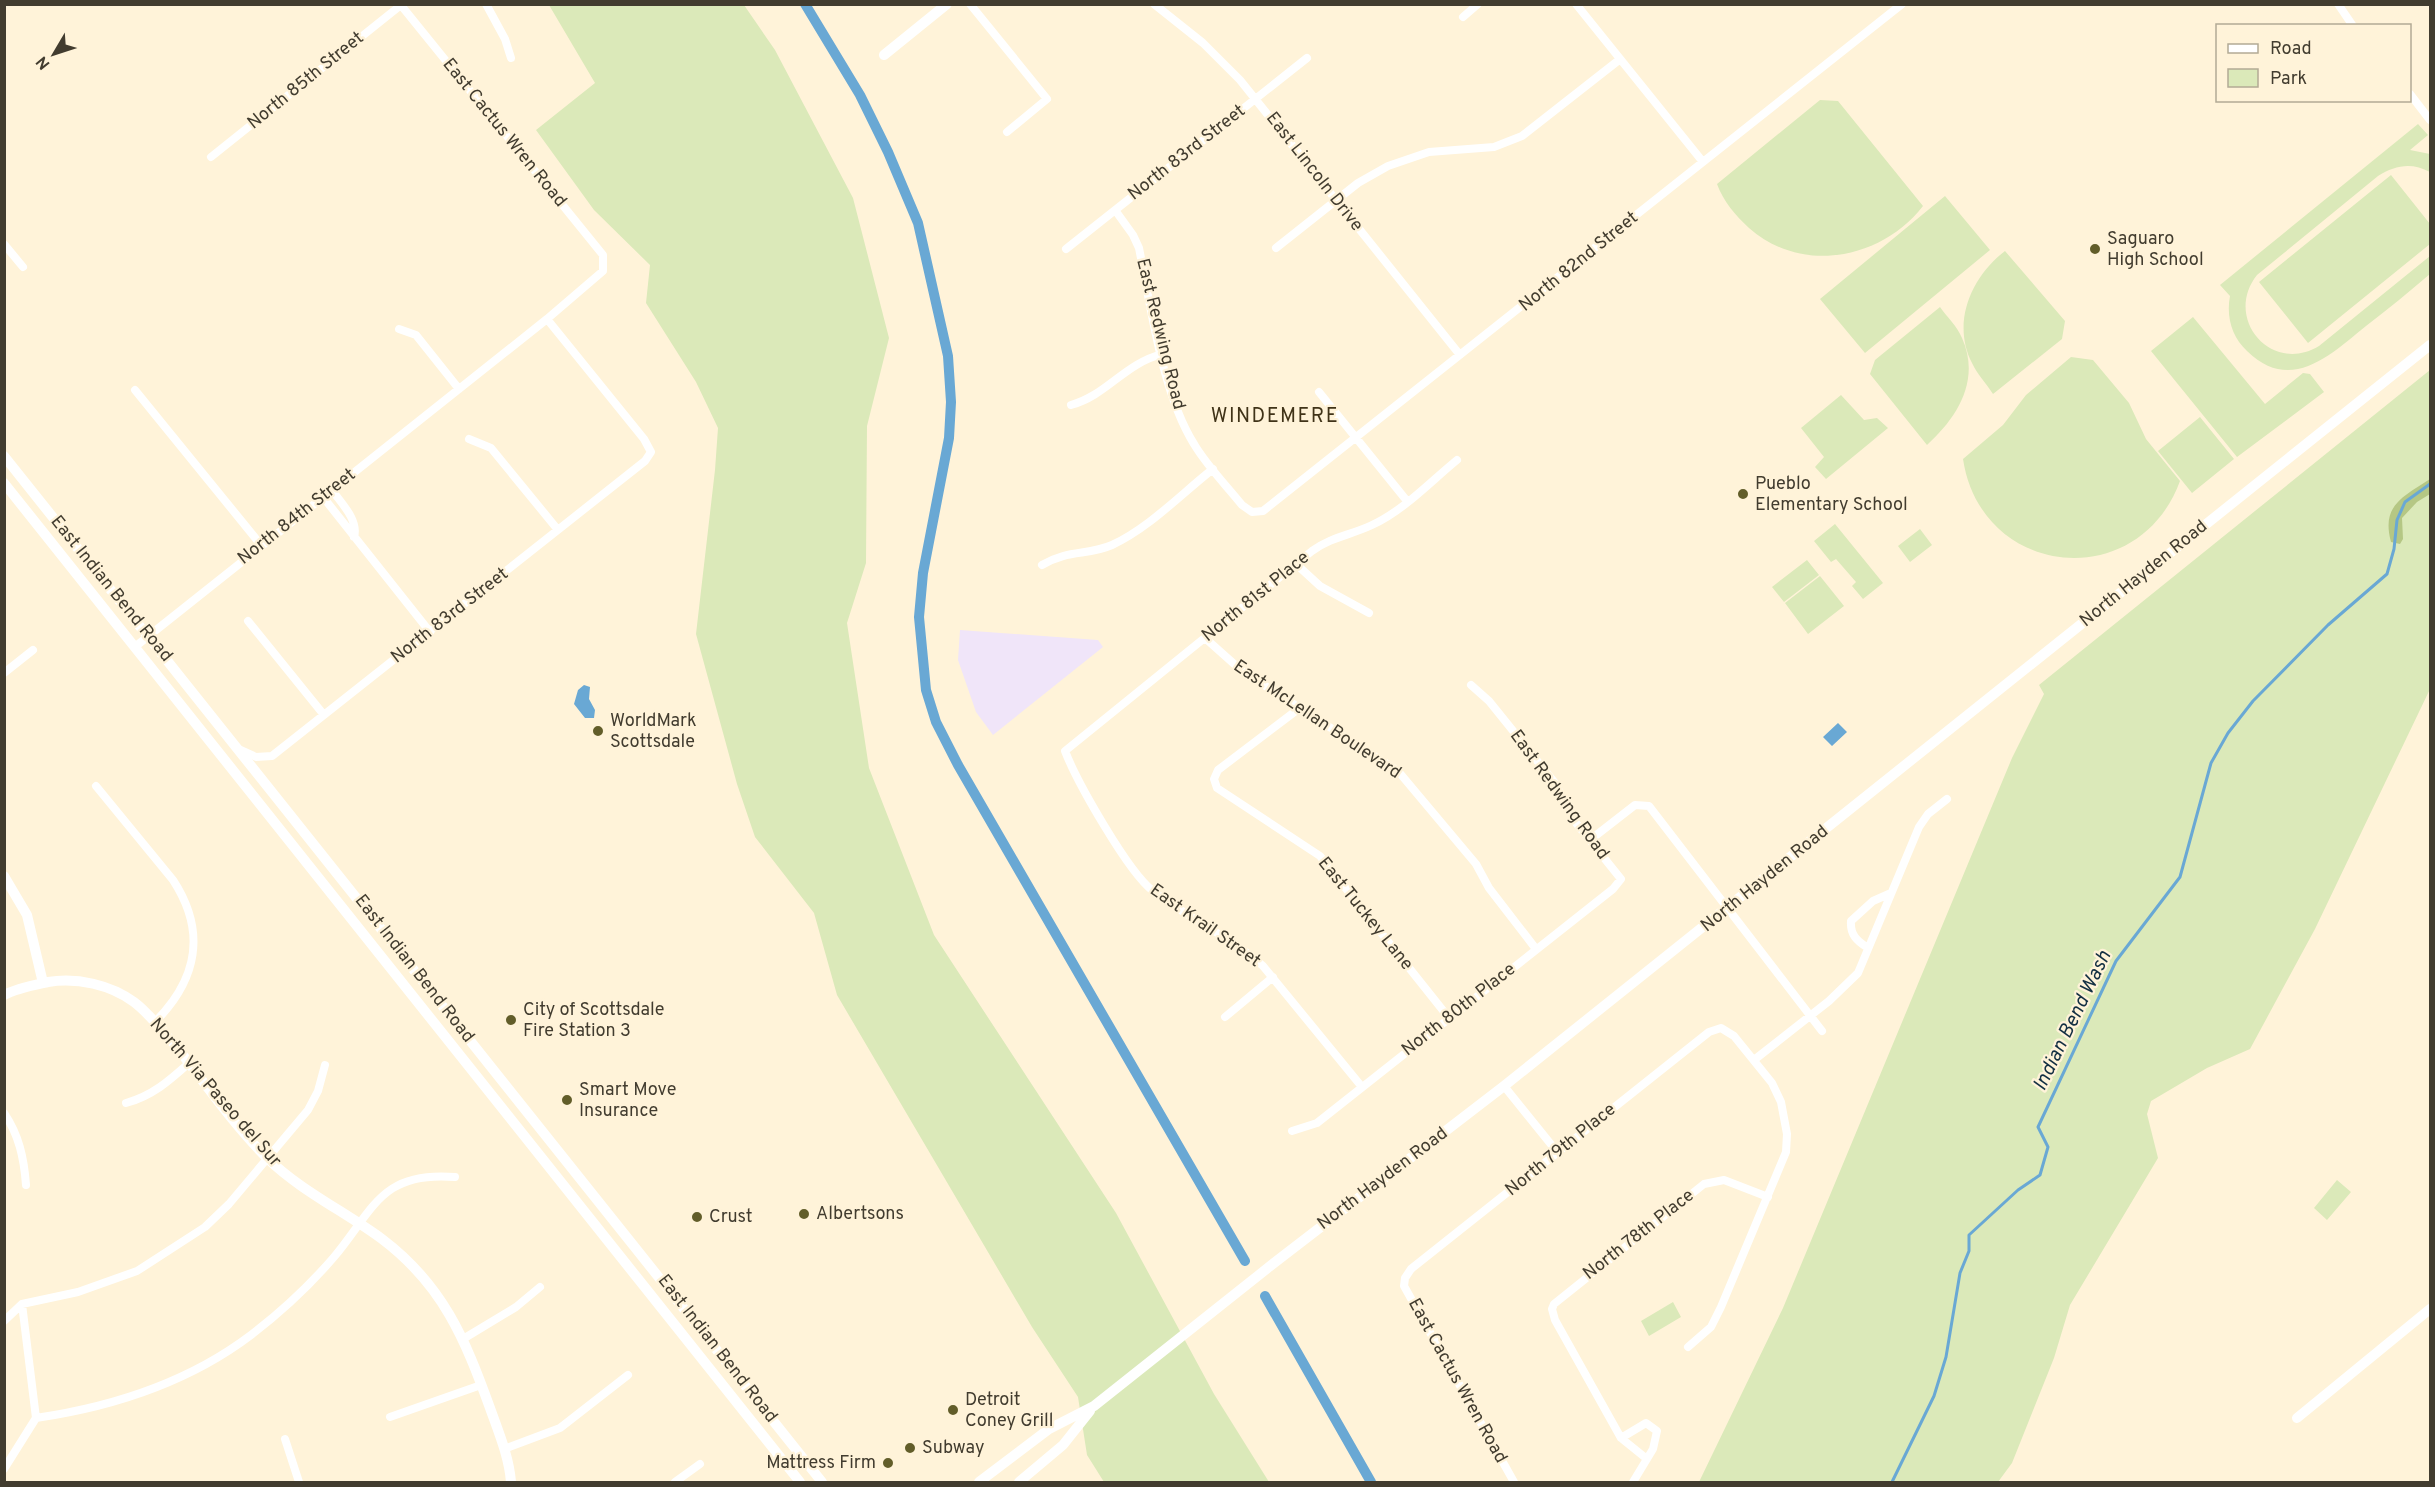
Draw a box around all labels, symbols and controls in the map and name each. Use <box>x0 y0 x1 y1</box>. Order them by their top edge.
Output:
north arrow <box>24 24 84 84</box>
legend <box>2216 24 2411 102</box>
street label: North 85th Street <box>243 27 369 135</box>
text: Road <box>2270 38 2312 61</box>
text: N <box>33 51 55 73</box>
street label: East Cactus Wren Road <box>437 54 571 212</box>
text: Park <box>2270 68 2307 91</box>
street label: North 83rd Street <box>1124 100 1250 206</box>
street label: East Lincoln Drive <box>1260 108 1368 236</box>
street label: North 82nd Street <box>1515 207 1643 317</box>
place label: Saguaro High School <box>2107 228 2204 272</box>
marker: Saguaro High School <box>2088 242 2102 256</box>
street label: East Redwing Road <box>1130 256 1190 412</box>
district label: WINDEMERE <box>1211 404 1339 430</box>
street label: North 84th Street <box>233 464 361 570</box>
place label: Pueblo Elementary School <box>1755 473 1908 517</box>
marker: Pueblo Elementary School <box>1736 487 1750 501</box>
street label: East Indian Bend Road <box>45 511 177 667</box>
street label: North Hayden Road <box>2075 515 2213 633</box>
street label: North 81st Place <box>1197 547 1315 647</box>
street label: North 83rd Street <box>387 563 513 669</box>
street label: East McLellan Boulevard <box>1229 655 1405 785</box>
place label: WorldMark Scottsdale <box>610 710 697 754</box>
marker: WorldMark Scottsdale <box>591 724 605 738</box>
street label: East Redwing Road <box>1504 726 1614 864</box>
street label: North Hayden Road <box>1696 820 1834 938</box>
street label: East Tuckey Lane <box>1312 853 1418 975</box>
street label: East Krail Street <box>1145 879 1265 973</box>
street label: East Indian Bend Road <box>349 890 479 1048</box>
water label: Indian Bend Wash <box>2028 946 2118 1095</box>
street label: North 80th Place <box>1397 958 1521 1062</box>
place label: City of Scottsdale Fire Station 3 <box>523 999 664 1043</box>
marker: City of Scottsdale Fire Station 3 <box>504 1013 518 1027</box>
street label: North Via Paseo del Sur <box>144 1014 286 1172</box>
place label: Smart Move Insurance <box>579 1079 676 1123</box>
marker: Smart Move Insurance <box>560 1093 574 1107</box>
street label: North 79th Place <box>1501 1098 1621 1202</box>
street label: North Hayden Road <box>1313 1122 1453 1236</box>
street label: North 78th Place <box>1579 1184 1699 1286</box>
place label: Albertsons <box>816 1203 904 1226</box>
place label: Crust <box>709 1206 753 1229</box>
marker: Albertsons <box>797 1207 811 1221</box>
marker: Crust <box>690 1210 704 1224</box>
street label: East Indian Bend Road <box>652 1270 782 1428</box>
street label: East Cactus Wren Road <box>1402 1294 1512 1468</box>
place label: Detroit Coney Grill <box>965 1389 1053 1433</box>
marker: Detroit Coney Grill <box>946 1403 960 1417</box>
place label: Subway <box>922 1437 985 1460</box>
marker: Subway <box>903 1441 917 1455</box>
place label: Mattress Firm <box>766 1452 876 1475</box>
marker: Mattress Firm <box>881 1456 895 1470</box>

